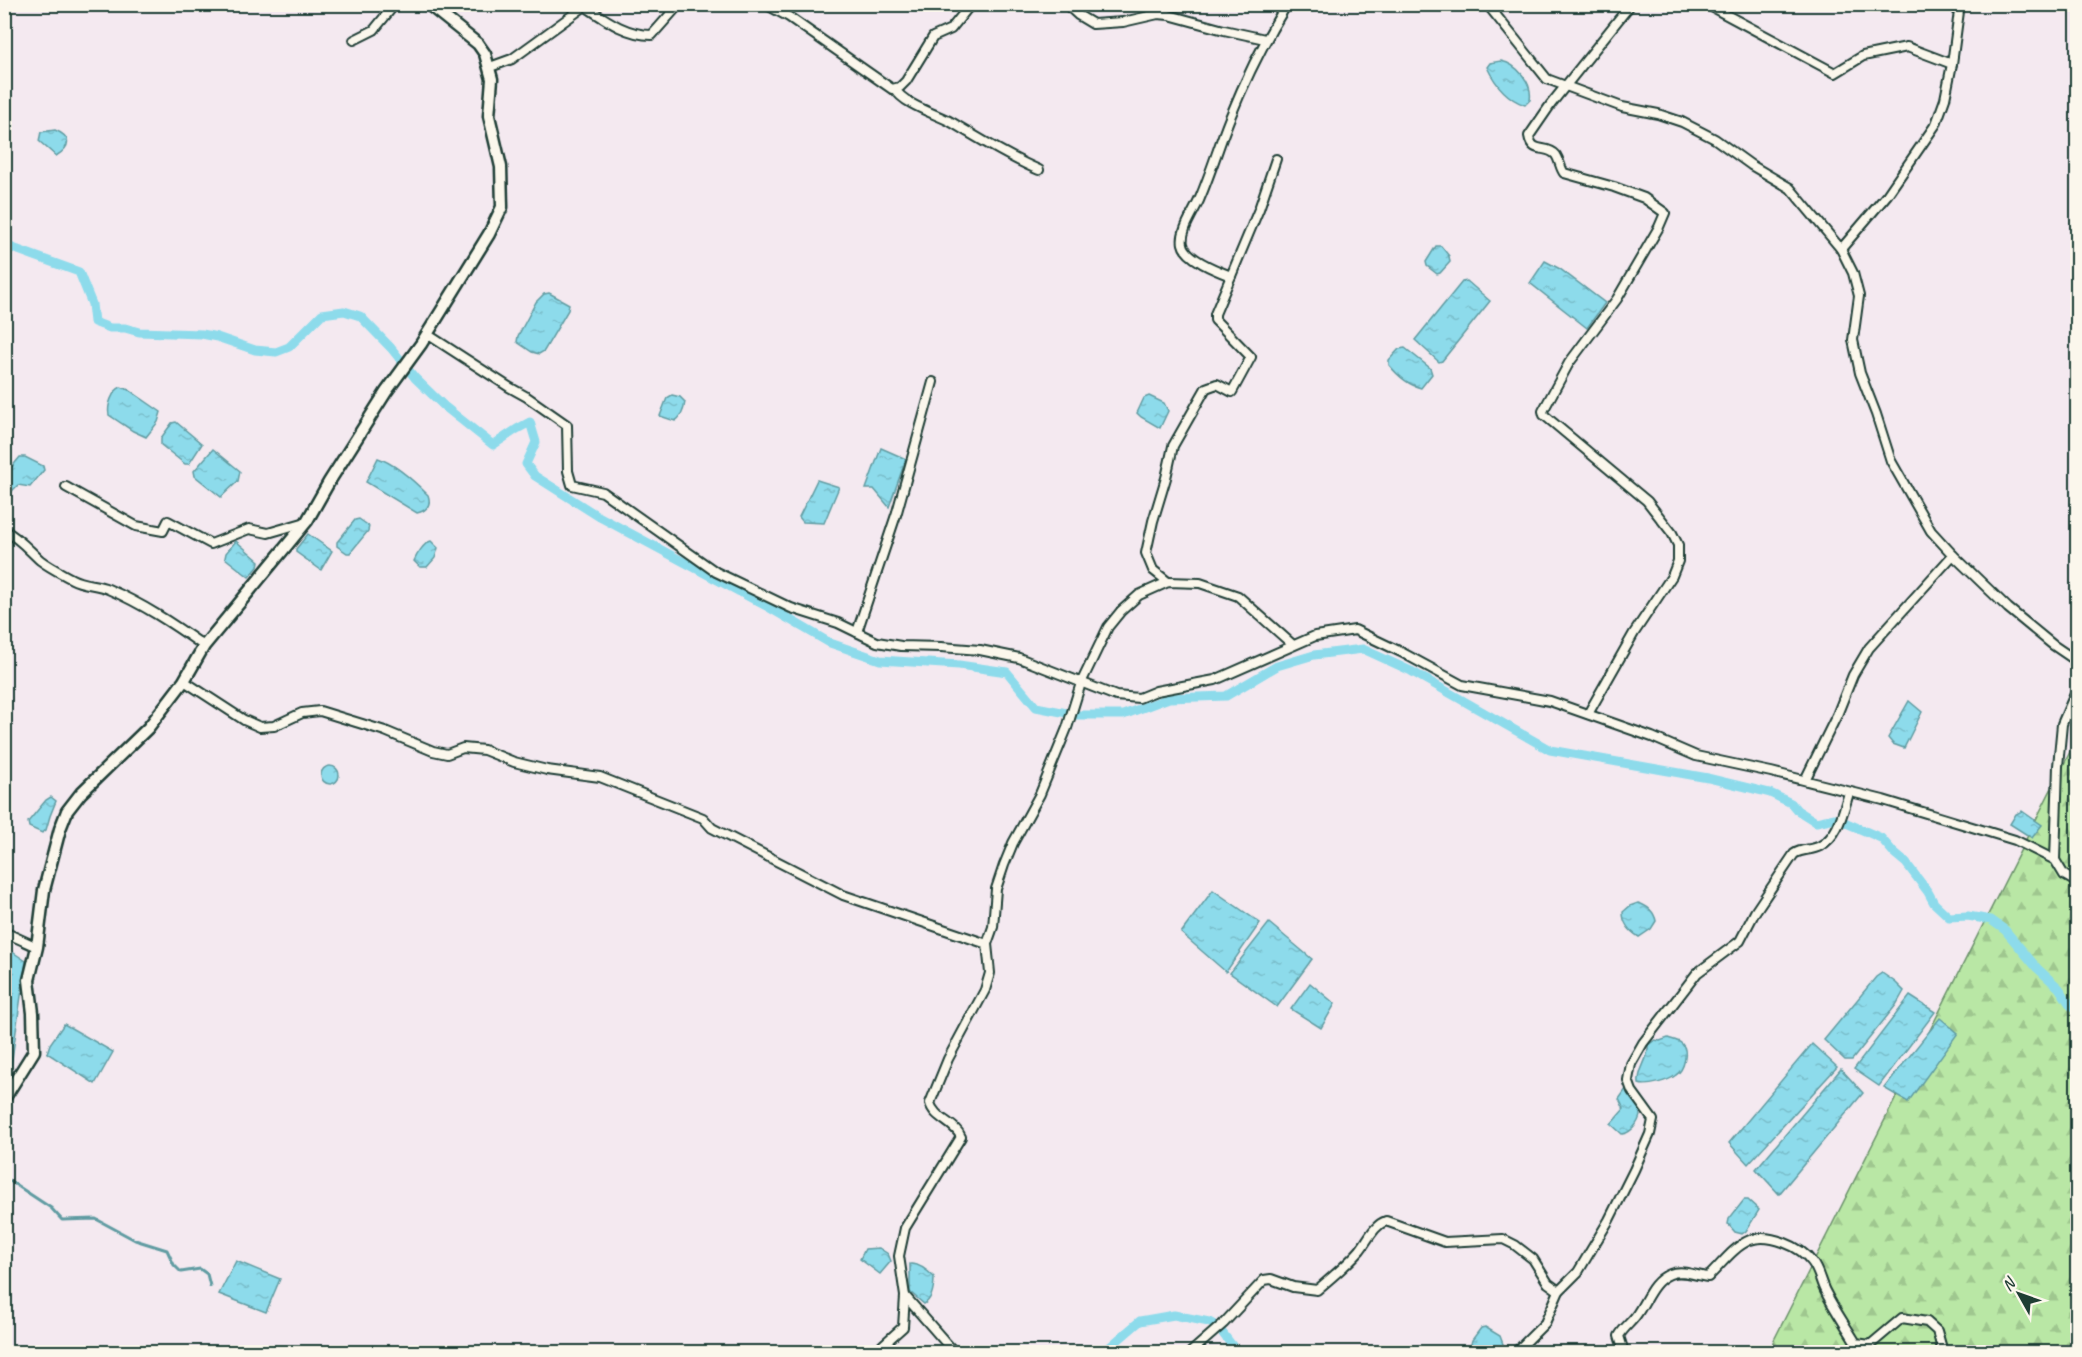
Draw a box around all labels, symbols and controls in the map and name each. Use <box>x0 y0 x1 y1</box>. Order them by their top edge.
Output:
north arrow <box>1989 1264 2049 1324</box>
text: N <box>1997 1272 2021 1295</box>

